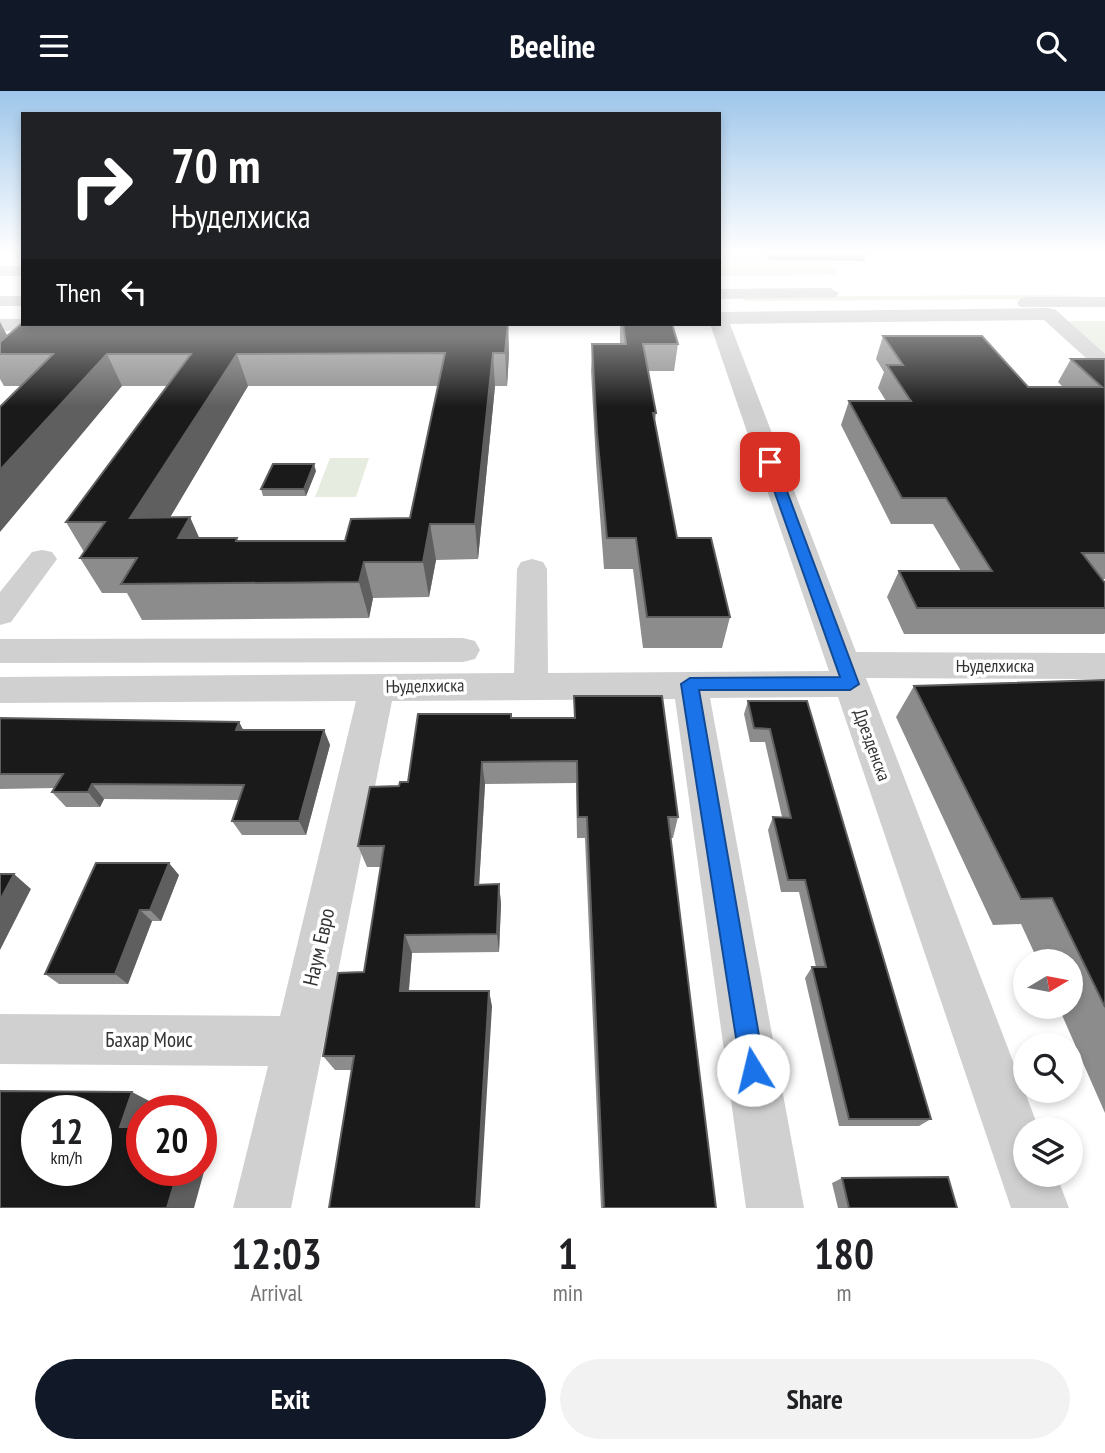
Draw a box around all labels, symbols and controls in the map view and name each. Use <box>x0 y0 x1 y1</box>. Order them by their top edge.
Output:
text: Beeline <box>509 25 596 67</box>
icon: menu <box>35 27 73 65</box>
icon: search <box>1032 27 1070 65</box>
text: 70 m <box>171 133 260 197</box>
icon: right <box>56 140 147 231</box>
text: Њуделхиска <box>171 195 311 237</box>
icon: left <box>115 273 153 311</box>
text: Then <box>56 276 101 309</box>
pin <box>740 432 800 492</box>
icon: arrive <box>751 443 789 481</box>
street label: Њуделхиска <box>956 654 1034 677</box>
street label: Њуделхиска <box>386 673 464 698</box>
street label: Дрезденска <box>849 706 896 784</box>
street label: Наум Евро <box>297 906 341 988</box>
north arrow <box>1013 949 1083 1019</box>
map controls <box>1013 949 1083 1187</box>
street label: Бахар Моис <box>105 1026 193 1053</box>
position arrow <box>716 1033 790 1107</box>
button: search <box>1013 1033 1083 1103</box>
speed limit sign: 20 <box>126 1095 217 1186</box>
text: 12 <box>50 1108 83 1154</box>
button: layers <box>1013 1117 1083 1187</box>
text: km/h <box>51 1146 82 1169</box>
text: 12:03 <box>231 1226 322 1281</box>
text: 1 <box>558 1226 578 1281</box>
text: 180 <box>814 1226 874 1281</box>
text: Arrival <box>250 1278 302 1307</box>
text: min <box>553 1278 583 1307</box>
text: m <box>836 1278 851 1307</box>
button: Exit <box>35 1359 546 1439</box>
button: Share <box>560 1359 1070 1439</box>

